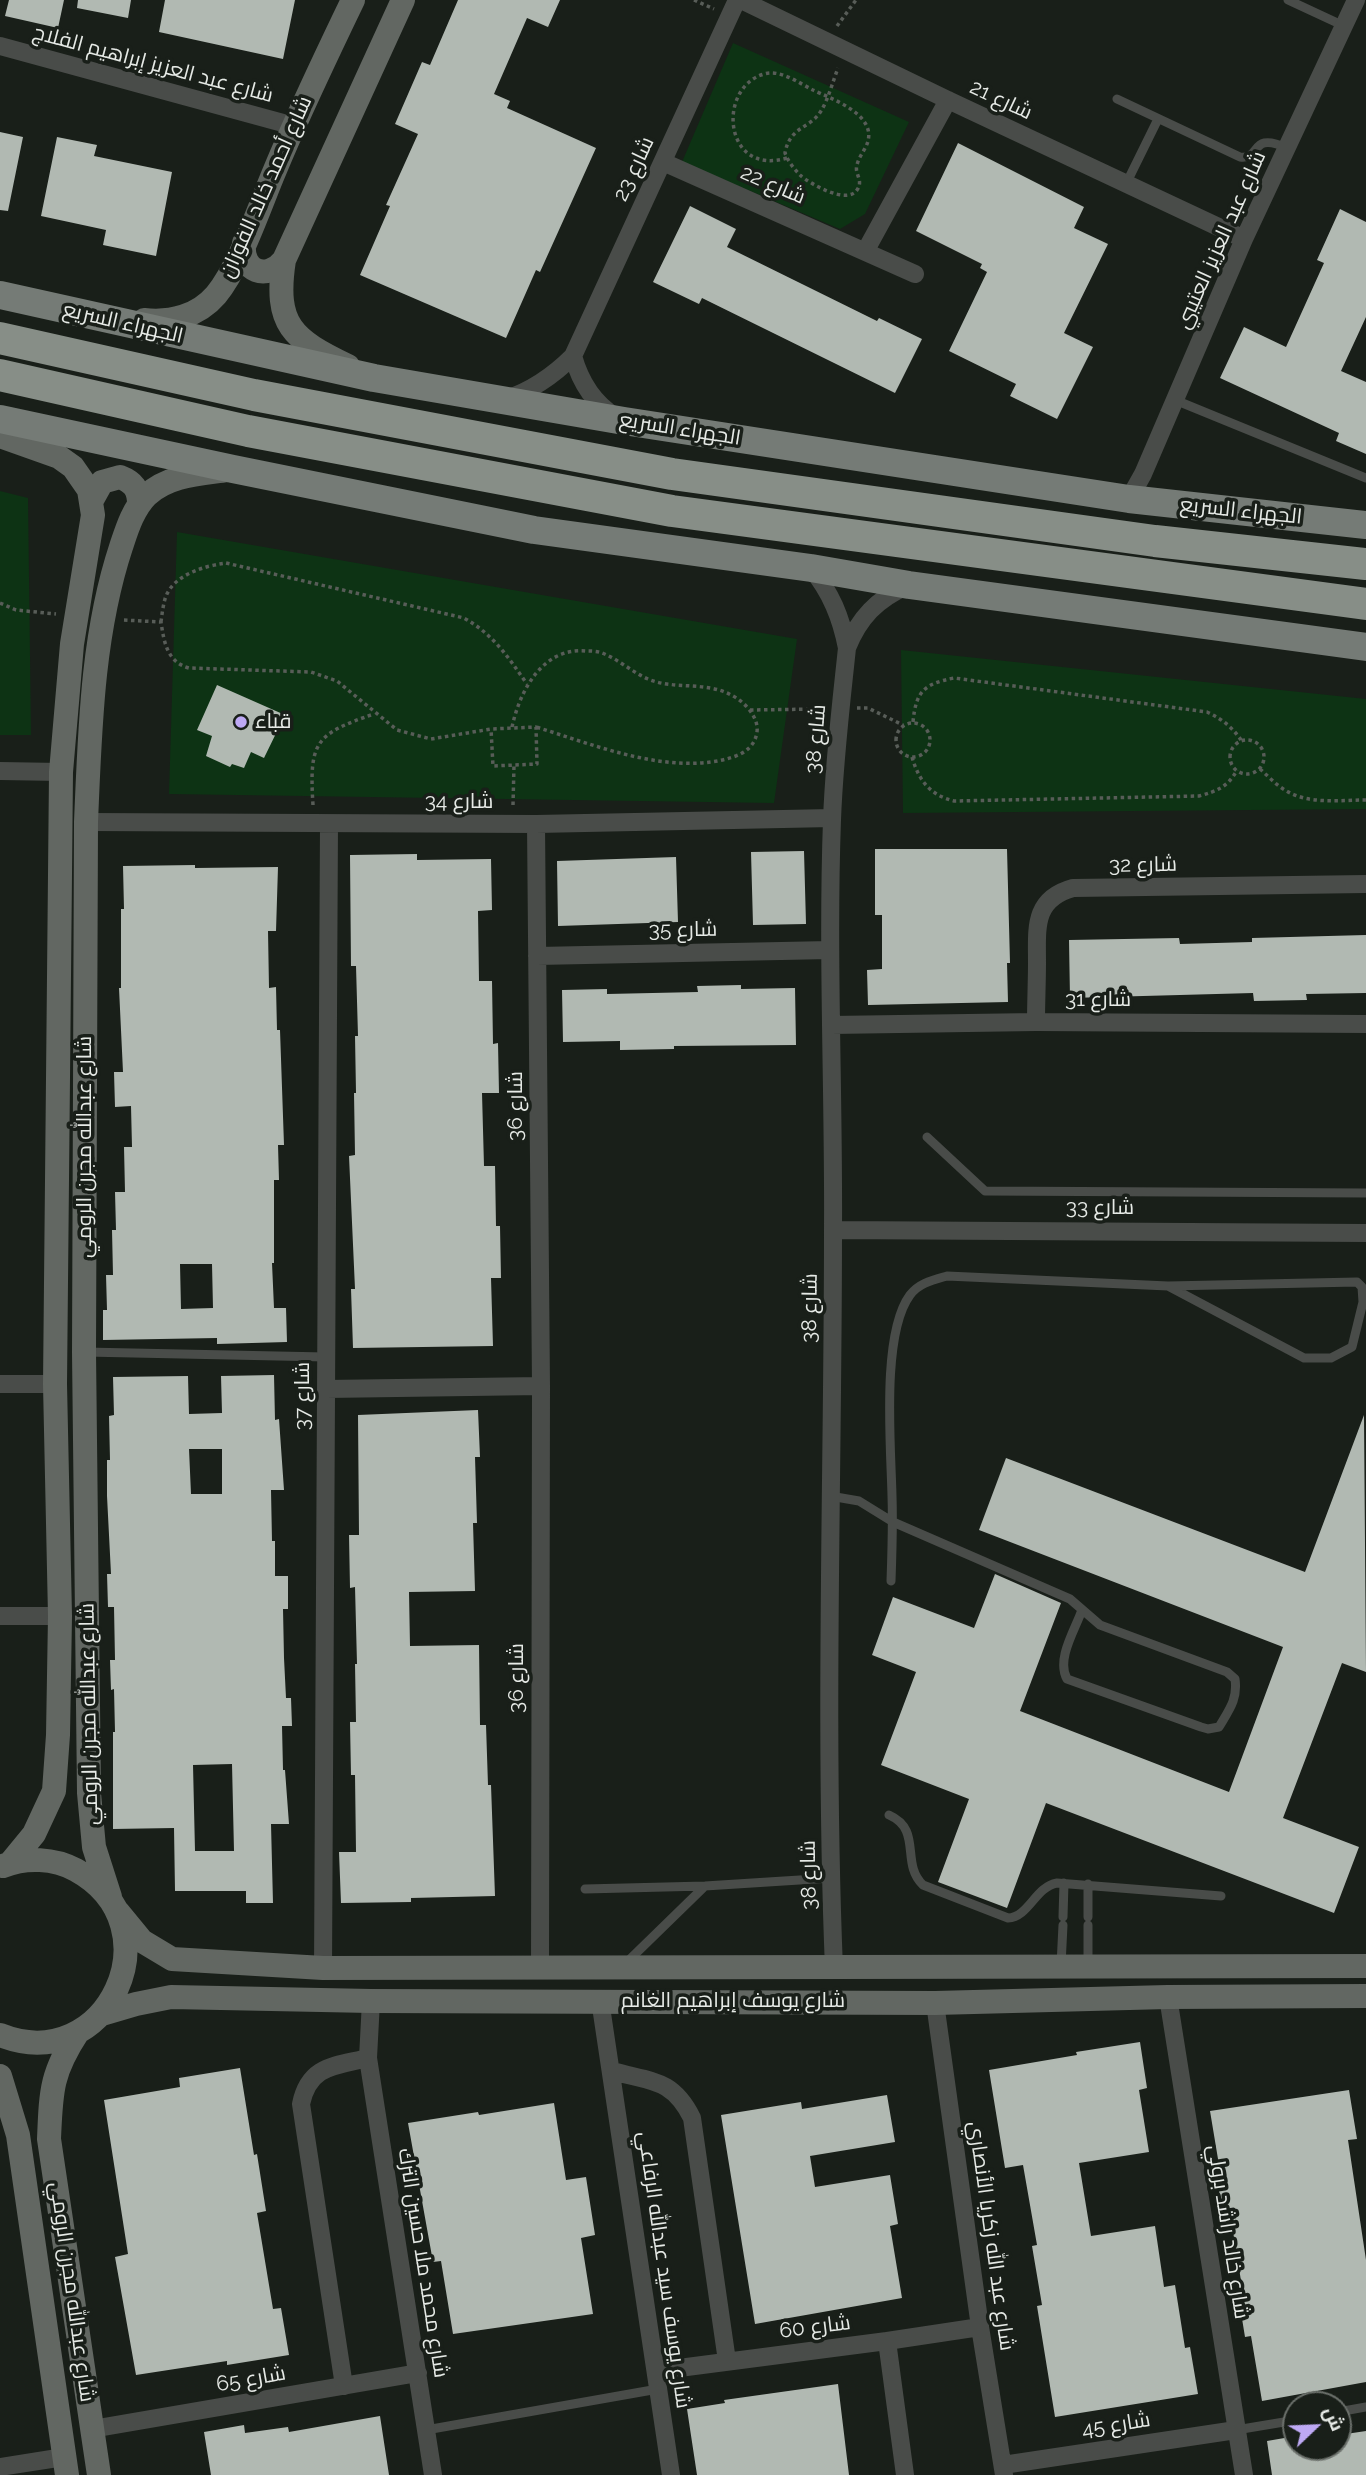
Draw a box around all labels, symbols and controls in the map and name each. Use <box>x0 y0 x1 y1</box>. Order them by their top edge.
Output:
street label: شارع عبد العزيز إبراهيم الفلاج <box>30 20 276 108</box>
street label: شارع 21 <box>966 75 1036 125</box>
street label: شارع أحمد خالد الفوزان <box>215 92 317 282</box>
street label: شارع 23 <box>608 133 660 205</box>
street label: شارع عبد العزيز العتيبي <box>1171 147 1271 333</box>
street label: شارع 22 <box>737 160 809 210</box>
street label: الجهراء السريع <box>60 297 186 349</box>
street label: الجهراء السريع <box>617 407 743 451</box>
street label: الجهراء السريع <box>1179 492 1303 530</box>
street label: شارع 38 <box>800 703 832 775</box>
place label: قباء <box>255 709 292 735</box>
marker: قباء <box>233 714 249 730</box>
street label: شارع 34 <box>425 789 493 815</box>
street label: شارع 32 <box>1109 852 1177 878</box>
street label: شارع 35 <box>648 917 718 943</box>
street label: شارع 31 <box>1065 987 1131 1013</box>
street label: شارع عبدالله مجرن الرومي <box>72 1036 98 1258</box>
street label: شارع 36 <box>503 1071 529 1141</box>
street label: شارع 33 <box>1066 1195 1134 1221</box>
street label: شارع 38 <box>797 1273 823 1343</box>
street label: شارع 37 <box>290 1362 316 1430</box>
street label: شارع عبدالله مجرن الرومي <box>74 1603 104 1825</box>
street label: شارع 36 <box>504 1643 530 1713</box>
street label: شارع 38 <box>796 1840 822 1910</box>
street label: شارع يوسف إبراهيم الغانم <box>621 1988 845 2014</box>
street label: شارع عبد الله زكريا الأنصاري <box>962 2120 1020 2352</box>
street label: شارع يوسف سيد عبدالله الرفاعي <box>632 2130 696 2410</box>
street label: شارع خالد راشد برولي <box>1202 2143 1254 2321</box>
street label: شارع محمد ملا حسين الترك <box>392 2146 454 2380</box>
street label: شارع عبدالله مجرن الرومي <box>44 2180 100 2404</box>
street label: شارع 60 <box>778 2310 852 2344</box>
street label: شارع 65 <box>214 2361 288 2397</box>
north arrow <box>1282 2391 1352 2461</box>
text: ش <box>1320 2403 1349 2434</box>
street label: شارع 45 <box>1080 2407 1152 2443</box>

